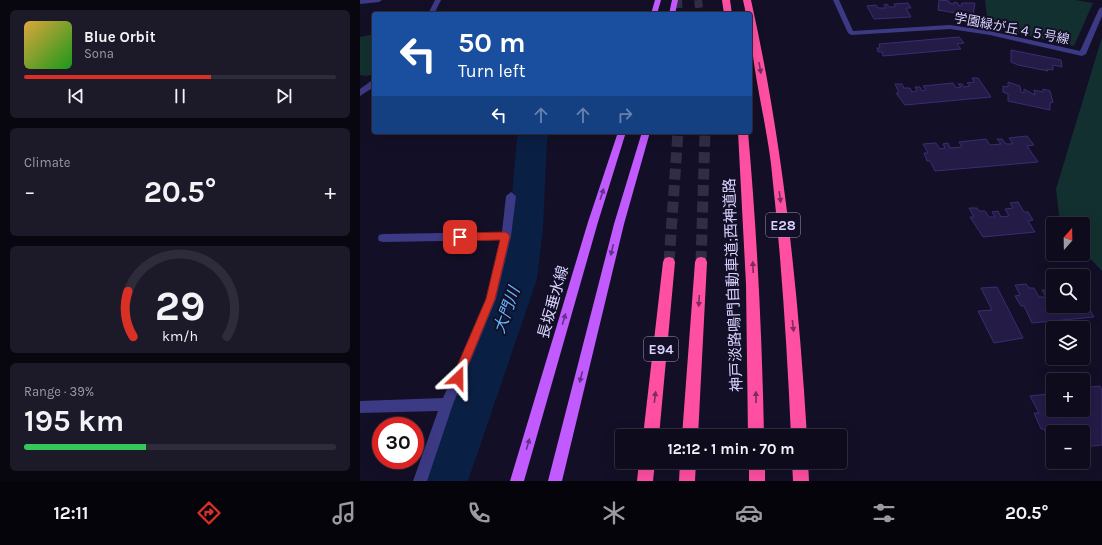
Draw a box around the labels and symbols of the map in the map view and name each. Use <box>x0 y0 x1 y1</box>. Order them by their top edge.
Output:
street label: 学園緑が丘４５号線 <box>953 10 1071 47</box>
one-way arrow <box>757 62 763 74</box>
street label: 神戸淡路鳴門自動車道;西神道路 <box>720 178 746 392</box>
one-way arrow <box>599 188 605 200</box>
one-way arrow <box>776 191 783 203</box>
road number: E28 <box>766 213 800 237</box>
north arrow <box>1046 217 1090 261</box>
pin <box>443 220 477 254</box>
one-way arrow <box>609 244 615 257</box>
one-way arrow <box>749 261 756 273</box>
street label: 長坂垂水線 <box>534 263 572 341</box>
water label: 大門川 <box>489 282 524 336</box>
one-way arrow <box>696 295 702 308</box>
one-way arrow <box>561 313 567 325</box>
one-way arrow <box>789 320 796 332</box>
road number: E94 <box>644 337 678 361</box>
position arrow <box>437 357 479 399</box>
one-way arrow <box>577 370 583 383</box>
one-way arrow <box>753 390 759 403</box>
one-way arrow <box>652 391 659 403</box>
speed limit sign: 30 <box>372 417 424 469</box>
one-way arrow <box>525 437 531 449</box>

